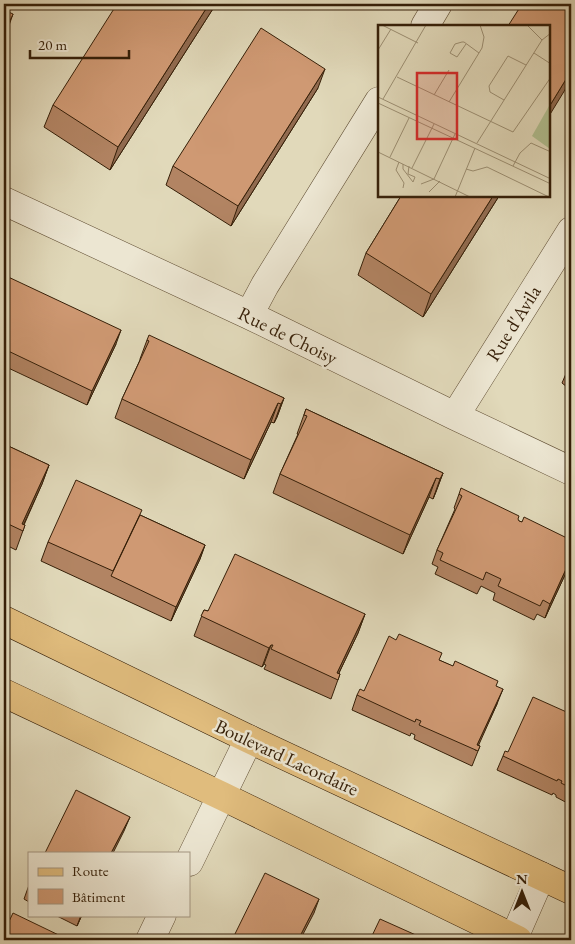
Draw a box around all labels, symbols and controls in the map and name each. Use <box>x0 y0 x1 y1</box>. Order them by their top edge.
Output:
inset map <box>378 25 550 198</box>
scale bar <box>30 28 129 60</box>
text: 20 m <box>38 35 67 54</box>
street label: Rue d'Avila <box>480 280 547 366</box>
street label: Rue de Choisy <box>234 301 342 370</box>
street label: Boulevard Lacordaire <box>211 713 362 802</box>
legend <box>28 852 190 916</box>
text: Route <box>72 861 109 880</box>
north arrow <box>498 866 548 916</box>
text: N <box>516 870 528 888</box>
text: Bâtiment <box>72 887 126 906</box>

